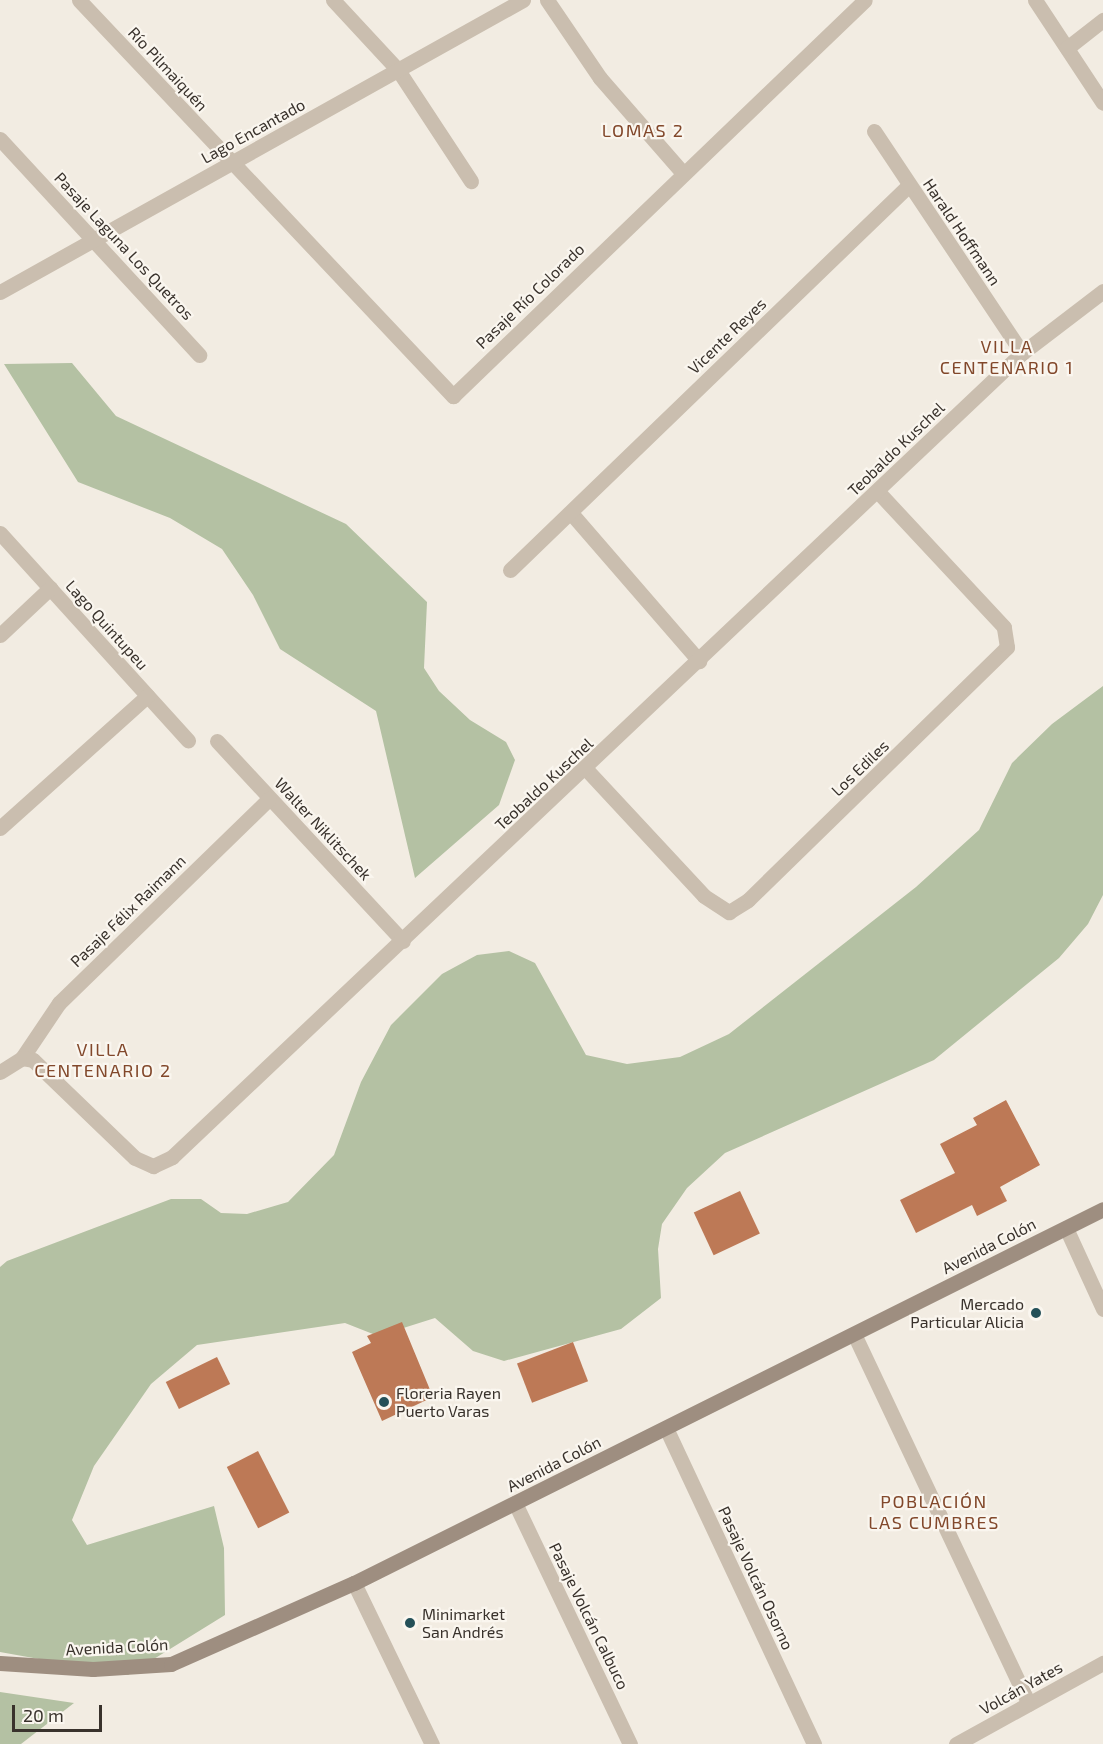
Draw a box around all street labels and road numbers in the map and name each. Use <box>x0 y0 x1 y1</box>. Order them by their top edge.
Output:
street label: Río Pilmaiquén <box>124 23 212 115</box>
street label: Lago Encantado <box>198 95 308 167</box>
street label: Pasaje Laguna Los Quetros <box>51 168 197 324</box>
street label: Harald Hoffmann <box>919 175 1005 289</box>
street label: Pasaje Río Colorado <box>472 239 588 353</box>
street label: Vicente Reyes <box>684 294 770 378</box>
street label: Teobaldo Kuschel <box>844 398 948 500</box>
street label: Lago Quintupeu <box>62 576 152 674</box>
street label: Teobaldo Kuschel <box>491 734 597 834</box>
street label: Los Ediles <box>827 736 893 800</box>
street label: Walter Niklitschek <box>271 774 375 884</box>
street label: Pasaje Félix Raimann <box>66 851 190 971</box>
street label: Avenida Colón <box>939 1214 1039 1278</box>
street label: Avenida Colón <box>504 1432 604 1496</box>
street label: Pasaje Volcán Osorno <box>714 1503 798 1653</box>
street label: Pasaje Volcán Calbuco <box>545 1539 633 1693</box>
street label: Avenida Colón <box>65 1635 169 1659</box>
street label: Volcán Yates <box>976 1657 1066 1719</box>

